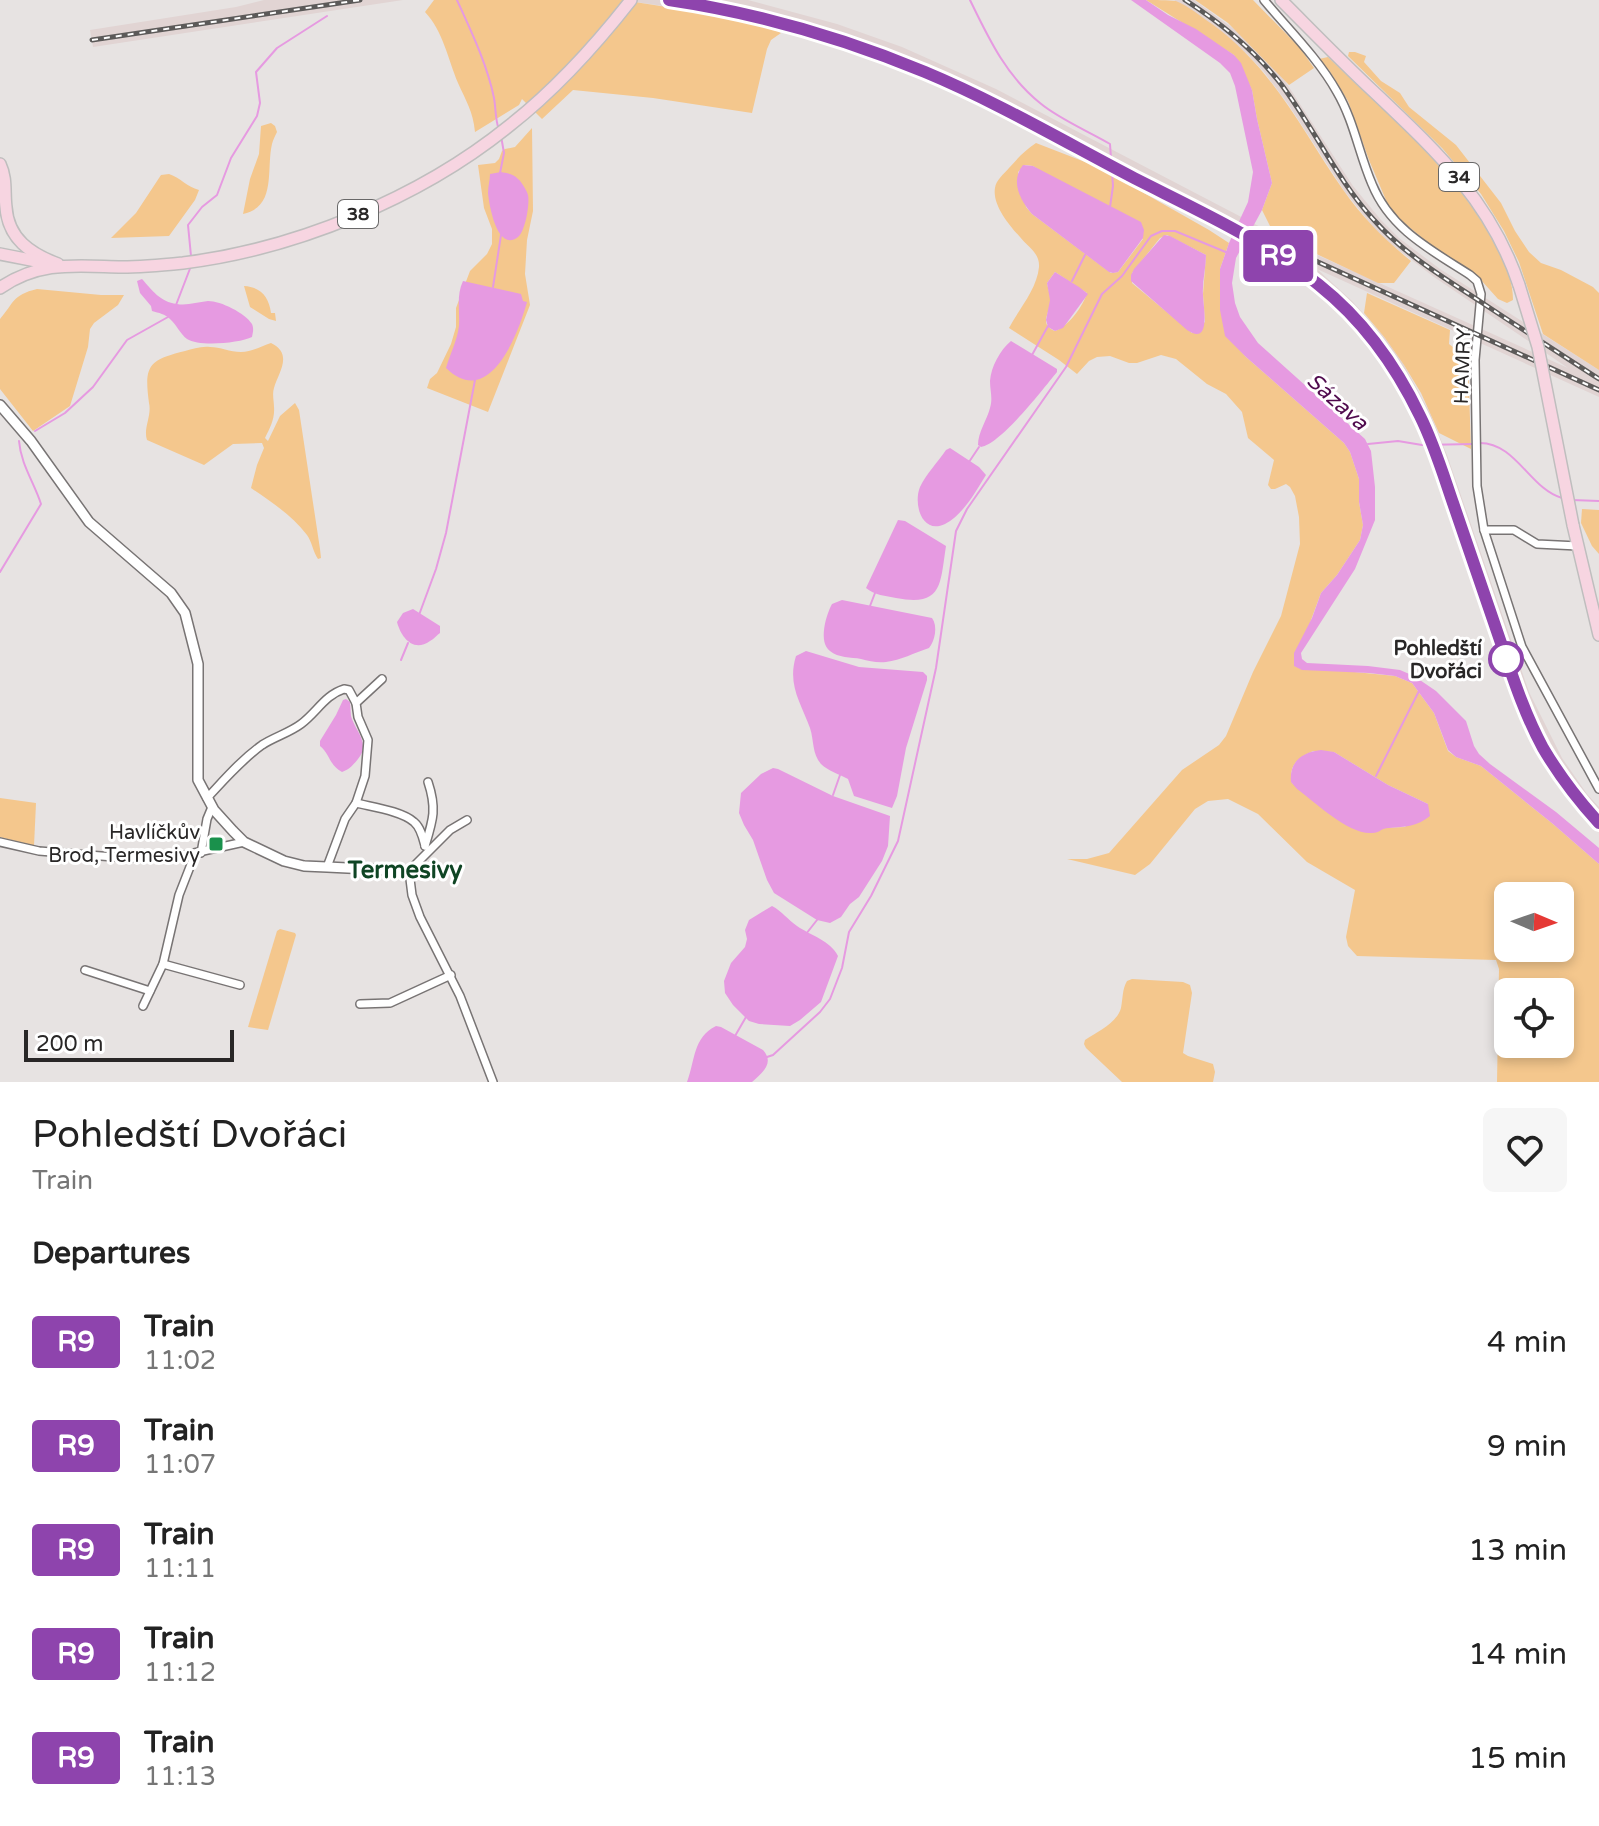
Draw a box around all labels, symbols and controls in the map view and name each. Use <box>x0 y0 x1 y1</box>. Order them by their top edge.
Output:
road number: 34 <box>1439 163 1479 191</box>
road number: 38 <box>338 200 378 228</box>
line badge: R9 <box>1242 230 1314 282</box>
text: R9 <box>1259 239 1297 273</box>
street label: HAMRY <box>1450 327 1476 405</box>
water label: Sázava <box>1302 368 1374 436</box>
place label: Pohledští Dvořáci <box>1393 637 1482 684</box>
marker: Pohledští Dvořáci <box>1489 642 1523 676</box>
place label: Havlíčkův Brod, Termesivy <box>48 821 200 868</box>
marker: Havlíčkův Brod, Termesivy <box>207 835 225 853</box>
district label: Termesivy <box>347 856 462 885</box>
north arrow <box>1494 882 1574 962</box>
map controls <box>1494 882 1574 1058</box>
button: locate <box>1494 978 1574 1058</box>
scale bar <box>24 1026 234 1062</box>
text: 200 m <box>36 1031 103 1057</box>
button: heart <box>1483 1108 1567 1192</box>
text: Pohledští Dvořáci <box>32 1112 347 1158</box>
text: Train <box>32 1165 93 1196</box>
text: Departures <box>32 1235 190 1272</box>
text: Train <box>144 1308 215 1345</box>
text: 4 min <box>1487 1324 1567 1361</box>
text: R9 <box>57 1325 95 1359</box>
text: 11:02 <box>144 1345 216 1376</box>
text: Train <box>144 1412 215 1449</box>
text: 9 min <box>1487 1428 1567 1465</box>
text: R9 <box>57 1429 95 1463</box>
text: 11:07 <box>144 1449 216 1480</box>
text: Train <box>144 1516 215 1553</box>
text: 13 min <box>1468 1532 1567 1569</box>
text: R9 <box>57 1533 95 1567</box>
text: 11:11 <box>144 1553 216 1584</box>
text: Train <box>144 1620 215 1657</box>
text: 14 min <box>1468 1636 1567 1673</box>
text: R9 <box>57 1637 95 1671</box>
text: 11:12 <box>144 1657 216 1688</box>
text: Train <box>144 1724 215 1761</box>
text: 15 min <box>1468 1740 1567 1777</box>
text: R9 <box>57 1741 95 1775</box>
text: 11:13 <box>144 1761 216 1792</box>

